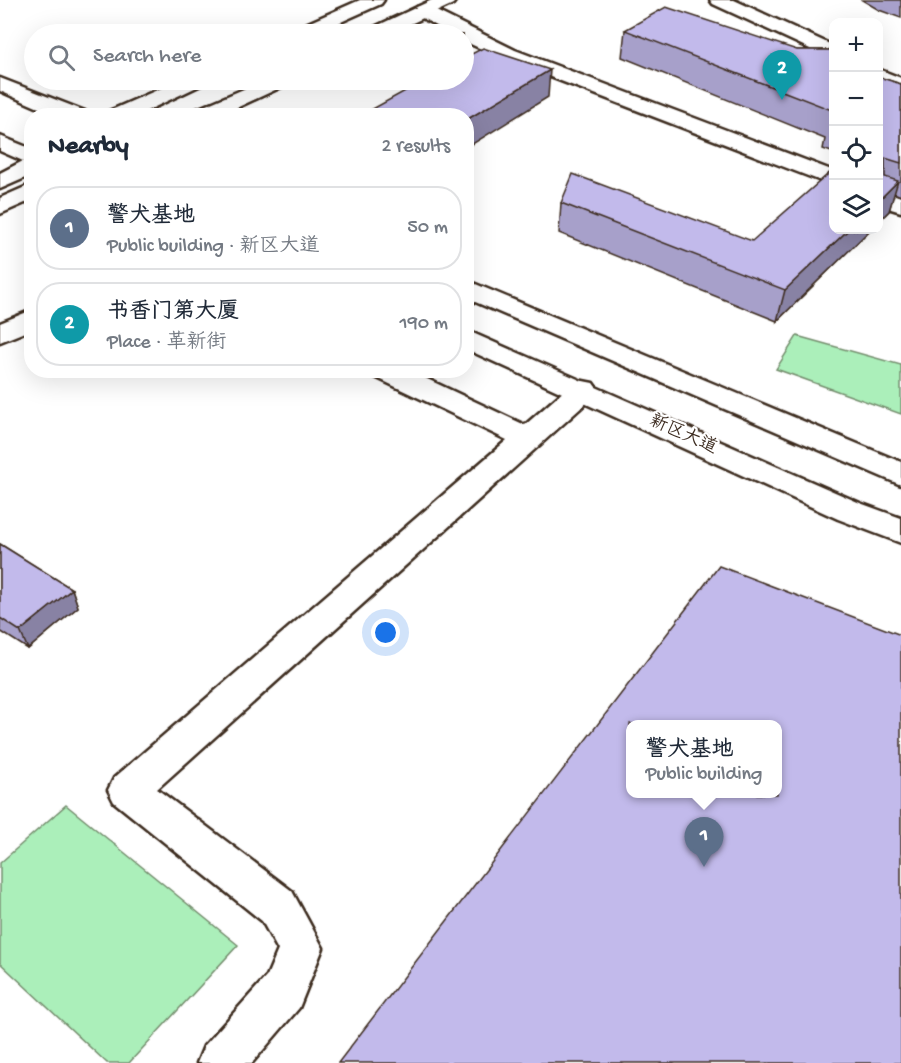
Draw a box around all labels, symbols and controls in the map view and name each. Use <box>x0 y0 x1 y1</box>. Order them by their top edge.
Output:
map controls <box>829 18 883 234</box>
button: + <box>829 18 883 72</box>
search box <box>24 24 474 90</box>
icon: search <box>45 41 78 74</box>
text: Search here <box>93 44 201 70</box>
pin: 2 <box>762 51 802 100</box>
button: − <box>829 72 883 126</box>
button: locate <box>829 126 883 180</box>
text: Nearby <box>48 132 129 163</box>
text: 2 results <box>381 136 450 159</box>
button: layers <box>829 180 883 234</box>
text: 警犬基地 <box>107 204 195 230</box>
text: 1 <box>65 217 74 240</box>
text: 50 m <box>407 217 448 240</box>
text: Public building · 新区大道 <box>107 236 320 259</box>
text: 书香门第大厦 <box>107 300 239 326</box>
text: 2 <box>65 313 74 336</box>
text: 190 m <box>400 313 448 336</box>
text: Place · 革新街 <box>107 332 226 355</box>
street label: 新区大道 <box>646 410 721 459</box>
your location <box>371 618 400 647</box>
popup <box>626 720 782 798</box>
text: 警犬基地 <box>646 738 734 764</box>
text: Public building <box>646 764 762 787</box>
pin: 1 <box>684 818 724 867</box>

